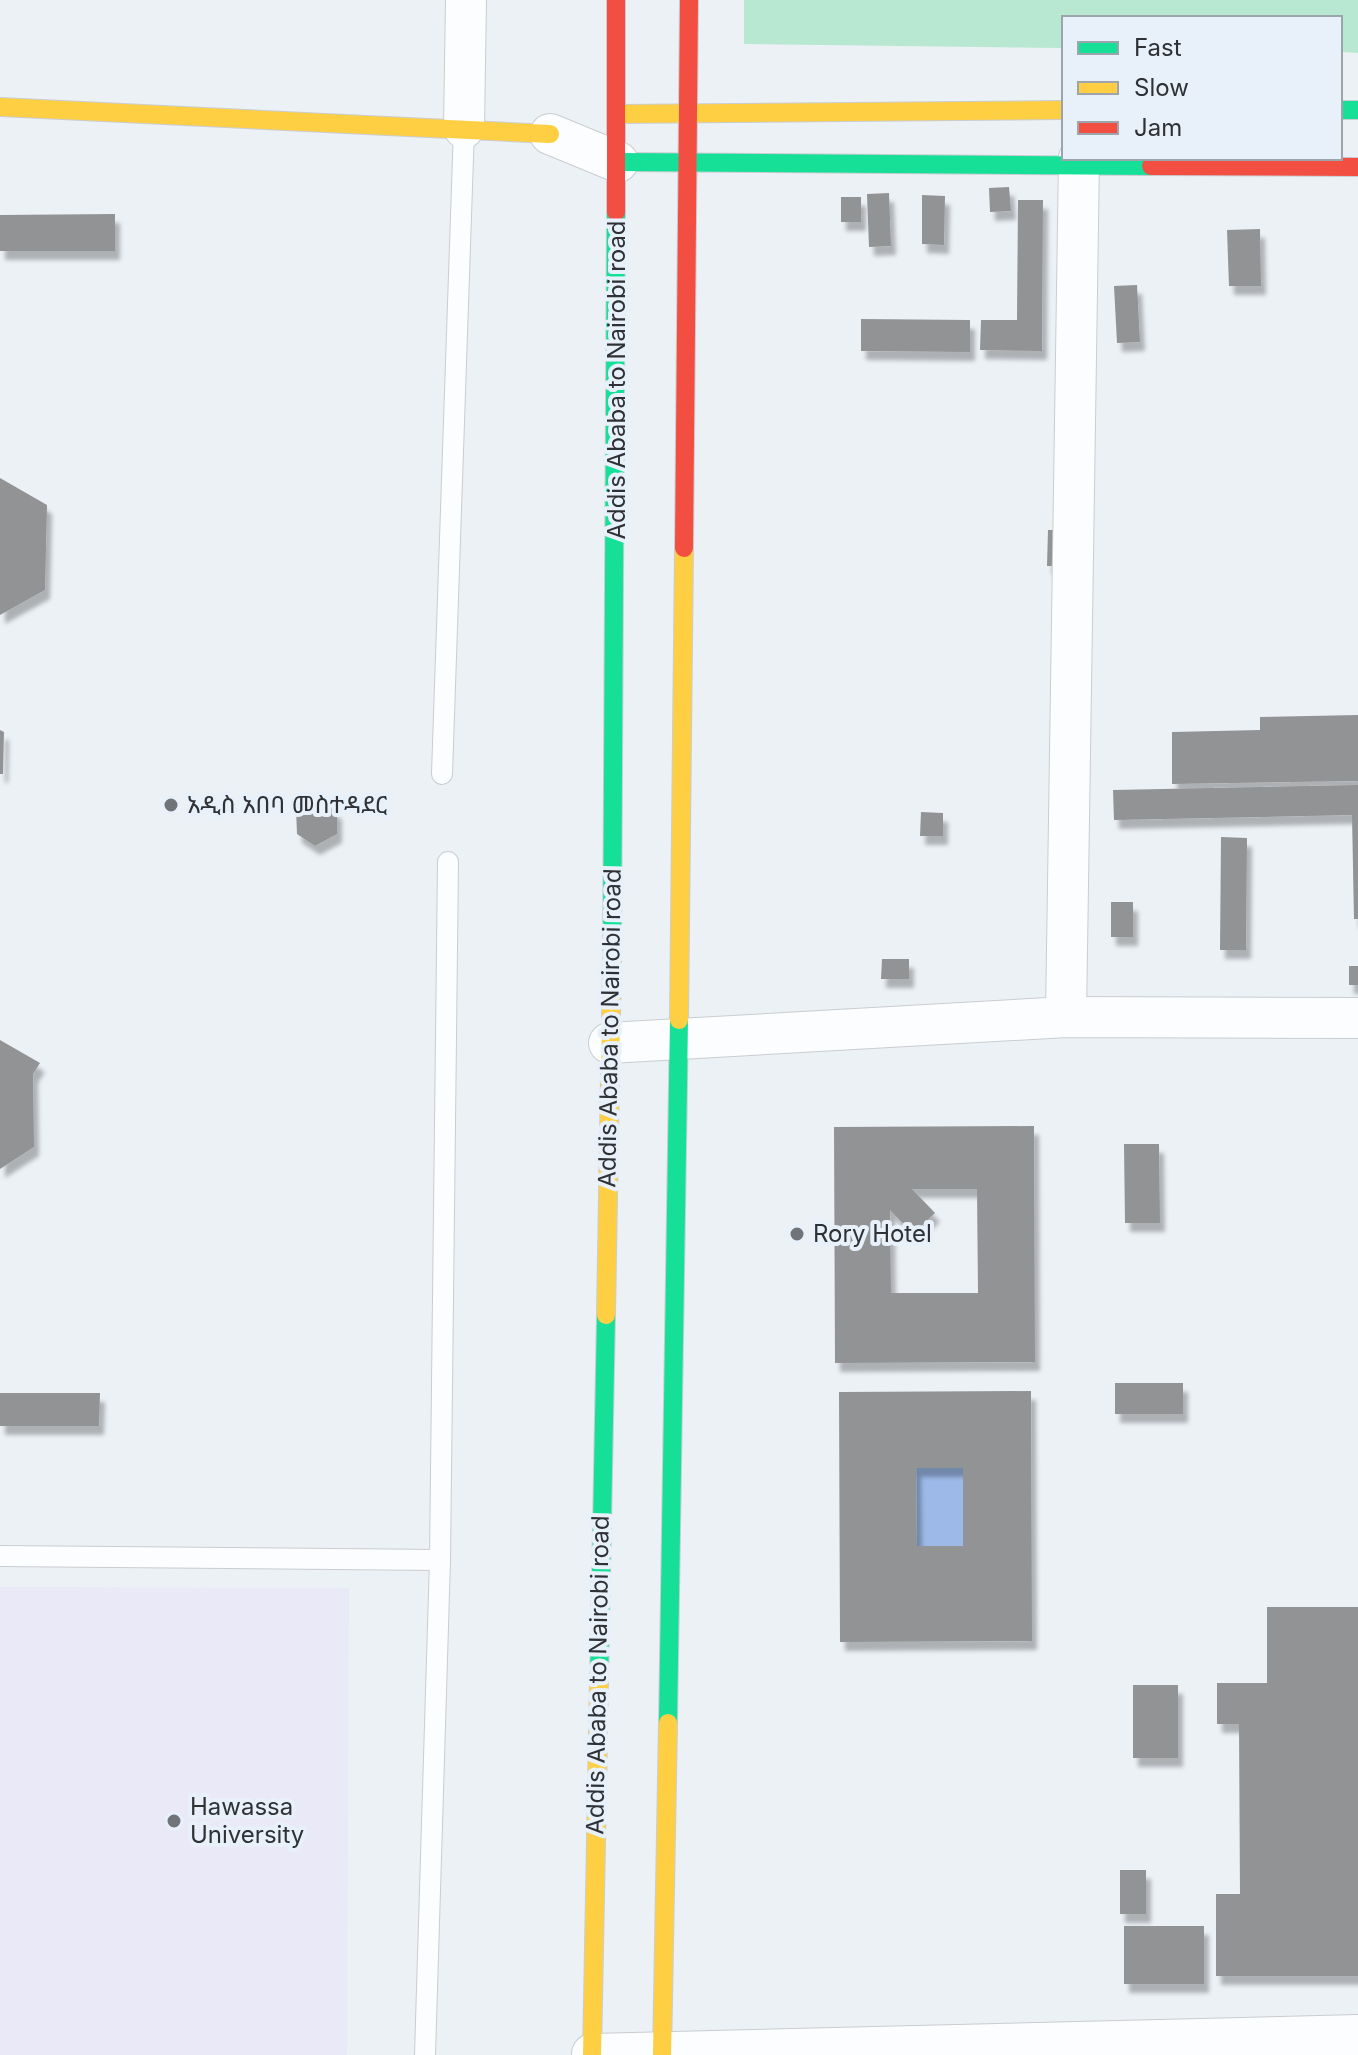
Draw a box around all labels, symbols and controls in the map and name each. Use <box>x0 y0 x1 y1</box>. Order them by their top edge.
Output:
legend <box>1062 16 1342 160</box>
text: Fast <box>1134 33 1182 62</box>
text: Slow <box>1134 73 1189 102</box>
text: Jam <box>1134 113 1182 142</box>
street label: Addis Ababa to Nairobi road <box>602 220 631 540</box>
place label: አዲስ አበባ መስተዳደር <box>187 790 387 819</box>
marker: አዲስ አበባ መስተዳደር <box>162 796 180 814</box>
street label: Addis Ababa to Nairobi road <box>592 868 627 1188</box>
place label: Rory Hotel <box>813 1219 932 1248</box>
marker: Rory Hotel <box>788 1225 806 1243</box>
street label: Addis Ababa to Nairobi road <box>580 1515 615 1835</box>
place label: Hawassa University <box>190 1792 304 1849</box>
marker: Hawassa University <box>165 1812 183 1830</box>

